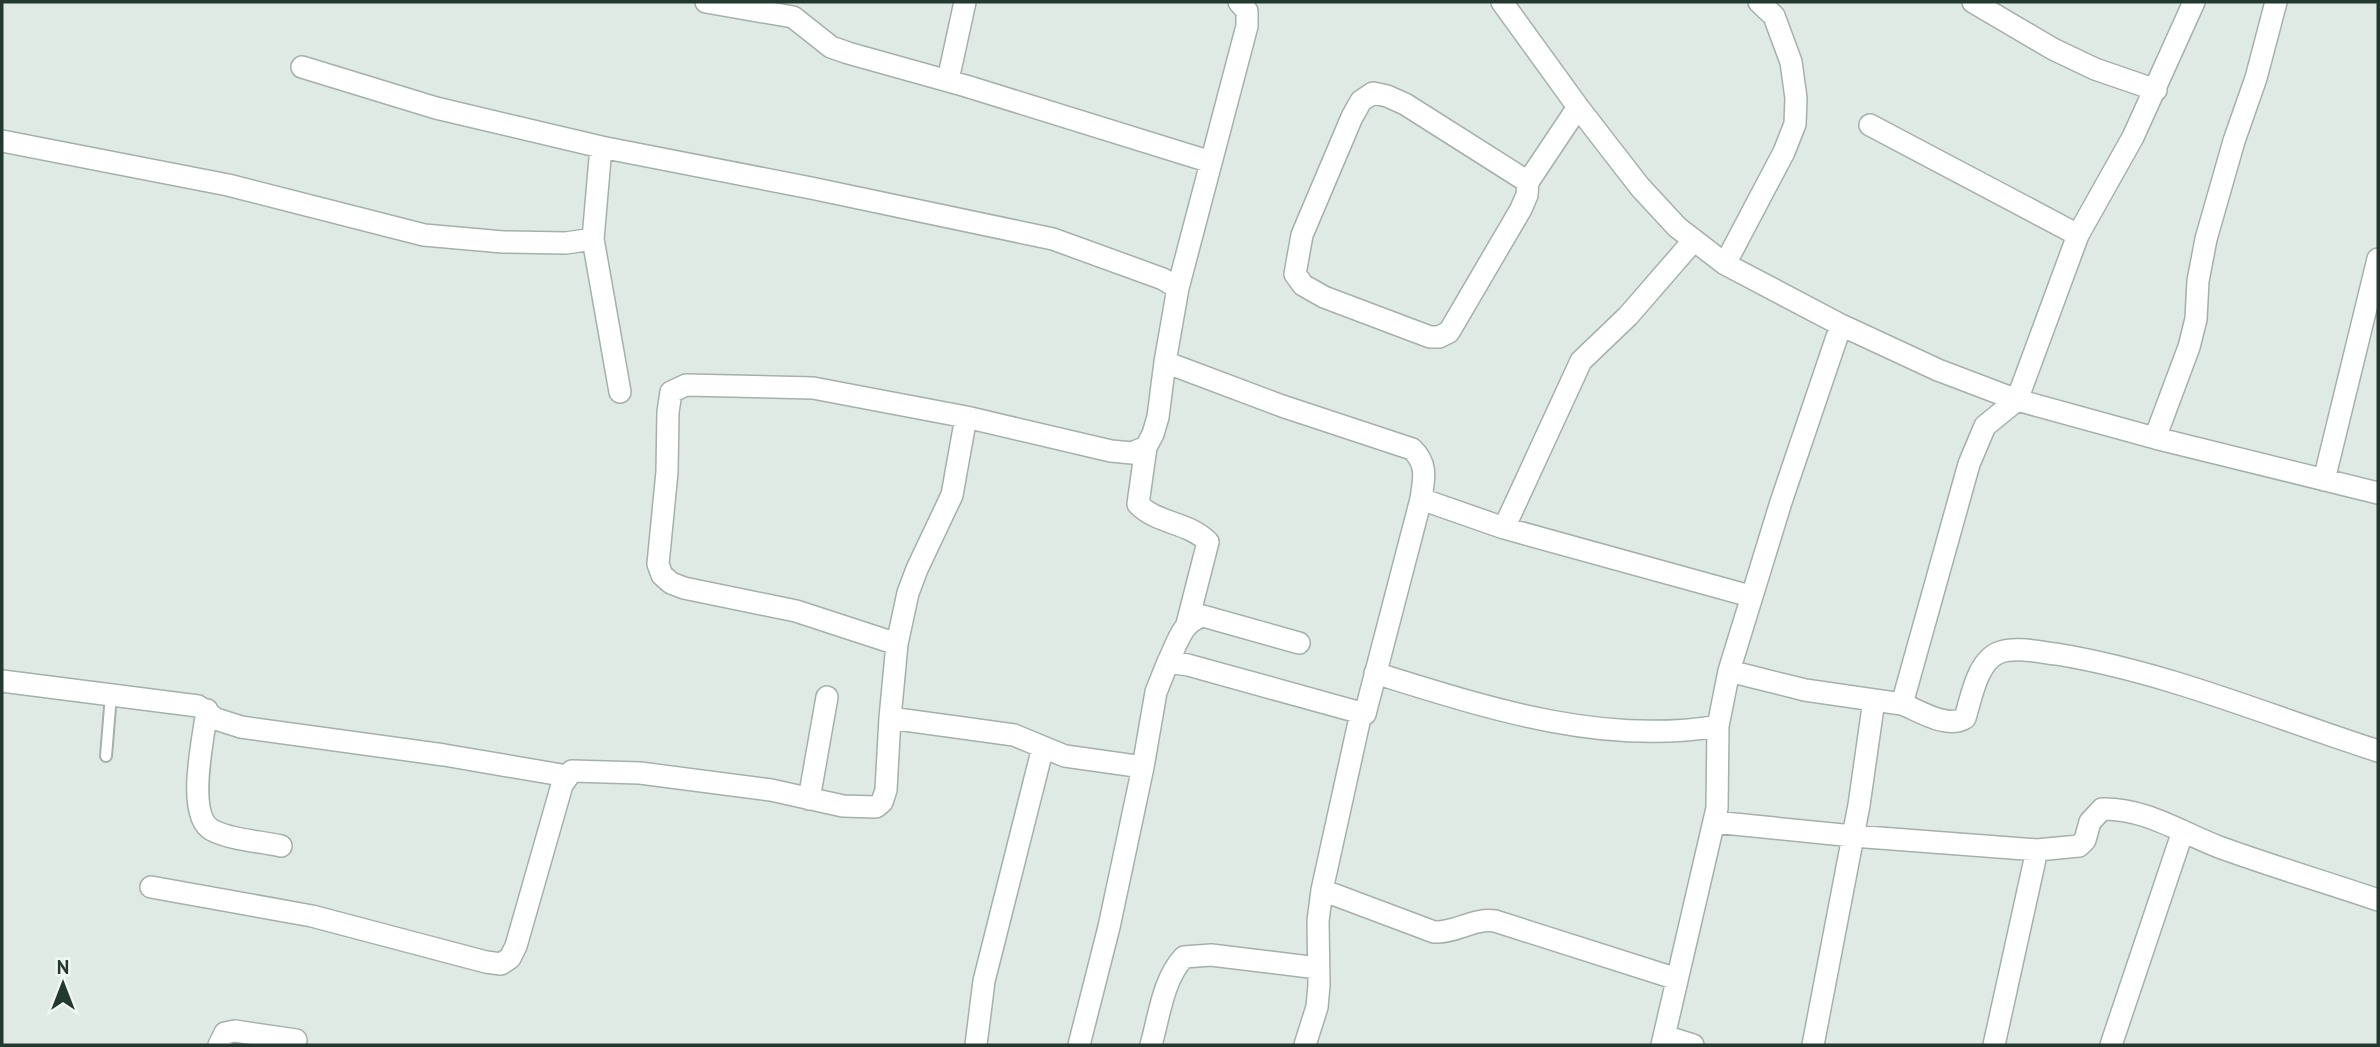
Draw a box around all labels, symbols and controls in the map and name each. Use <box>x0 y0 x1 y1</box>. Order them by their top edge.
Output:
north arrow <box>28 949 98 1019</box>
text: N <box>57 955 69 979</box>

